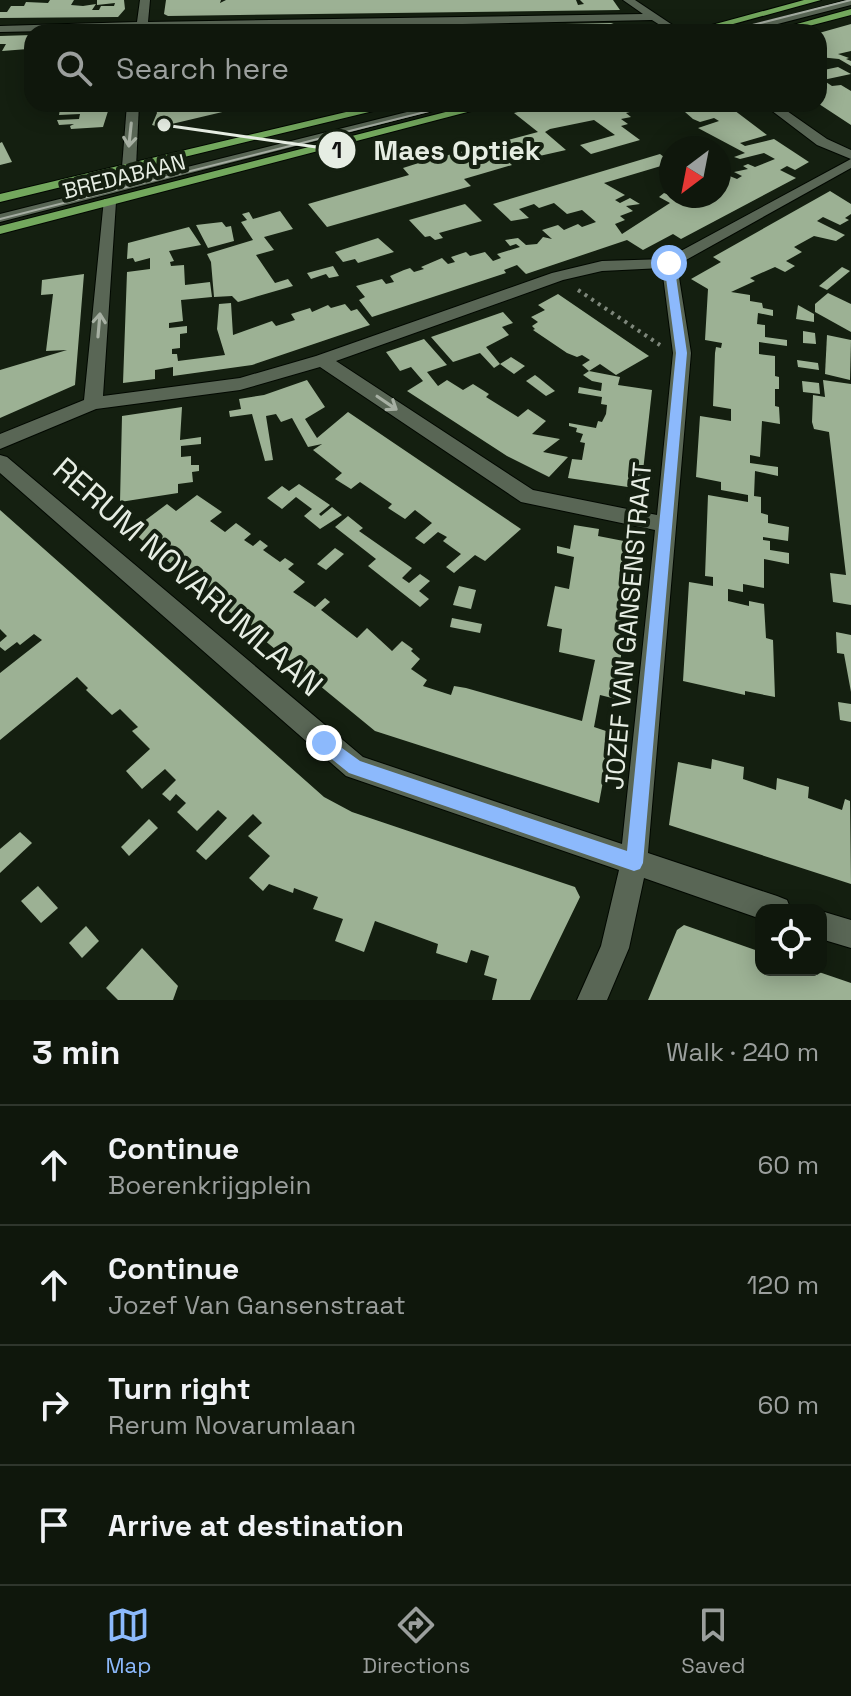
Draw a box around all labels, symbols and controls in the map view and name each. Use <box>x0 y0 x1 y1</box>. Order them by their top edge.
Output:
search box <box>24 24 827 112</box>
icon: search <box>52 46 96 90</box>
text: Search here <box>116 49 289 88</box>
one-way arrow <box>122 122 137 148</box>
callout: Maes Optiek <box>317 124 557 176</box>
text: Maes Optiek <box>373 132 541 168</box>
text: 1 <box>332 134 342 165</box>
north arrow <box>659 136 731 208</box>
street label: BREDABAAN <box>60 147 188 205</box>
route start <box>651 245 687 281</box>
one-way arrow <box>92 312 107 339</box>
one-way arrow <box>375 395 397 412</box>
street label: RERUM NOVARUMLAAN <box>45 449 331 705</box>
street label: JOZEF VAN GANSENSTRAAT <box>597 461 659 791</box>
route end <box>306 725 342 761</box>
map controls <box>755 904 827 976</box>
button: locate <box>755 904 827 976</box>
text: 3 min <box>32 1031 120 1074</box>
text: Walk · 240 m <box>666 1035 819 1069</box>
text: Continue <box>108 1129 239 1168</box>
icon: ahead <box>32 1143 76 1187</box>
text: 60 m <box>757 1148 819 1182</box>
text: Boerenkrijgplein <box>108 1168 311 1202</box>
text: Continue <box>108 1249 239 1288</box>
icon: ahead <box>32 1263 76 1307</box>
text: 120 m <box>747 1268 819 1302</box>
text: Jozef Van Gansenstraat <box>108 1288 406 1322</box>
text: Turn right <box>108 1369 251 1408</box>
icon: right <box>32 1383 76 1427</box>
text: 60 m <box>757 1388 819 1422</box>
text: Rerum Novarumlaan <box>108 1408 356 1442</box>
icon: arrive <box>32 1503 76 1547</box>
text: Arrive at destination <box>108 1506 404 1545</box>
tab: Map <box>106 1603 151 1679</box>
tab: Directions <box>362 1603 470 1679</box>
tab: Saved <box>681 1603 745 1679</box>

